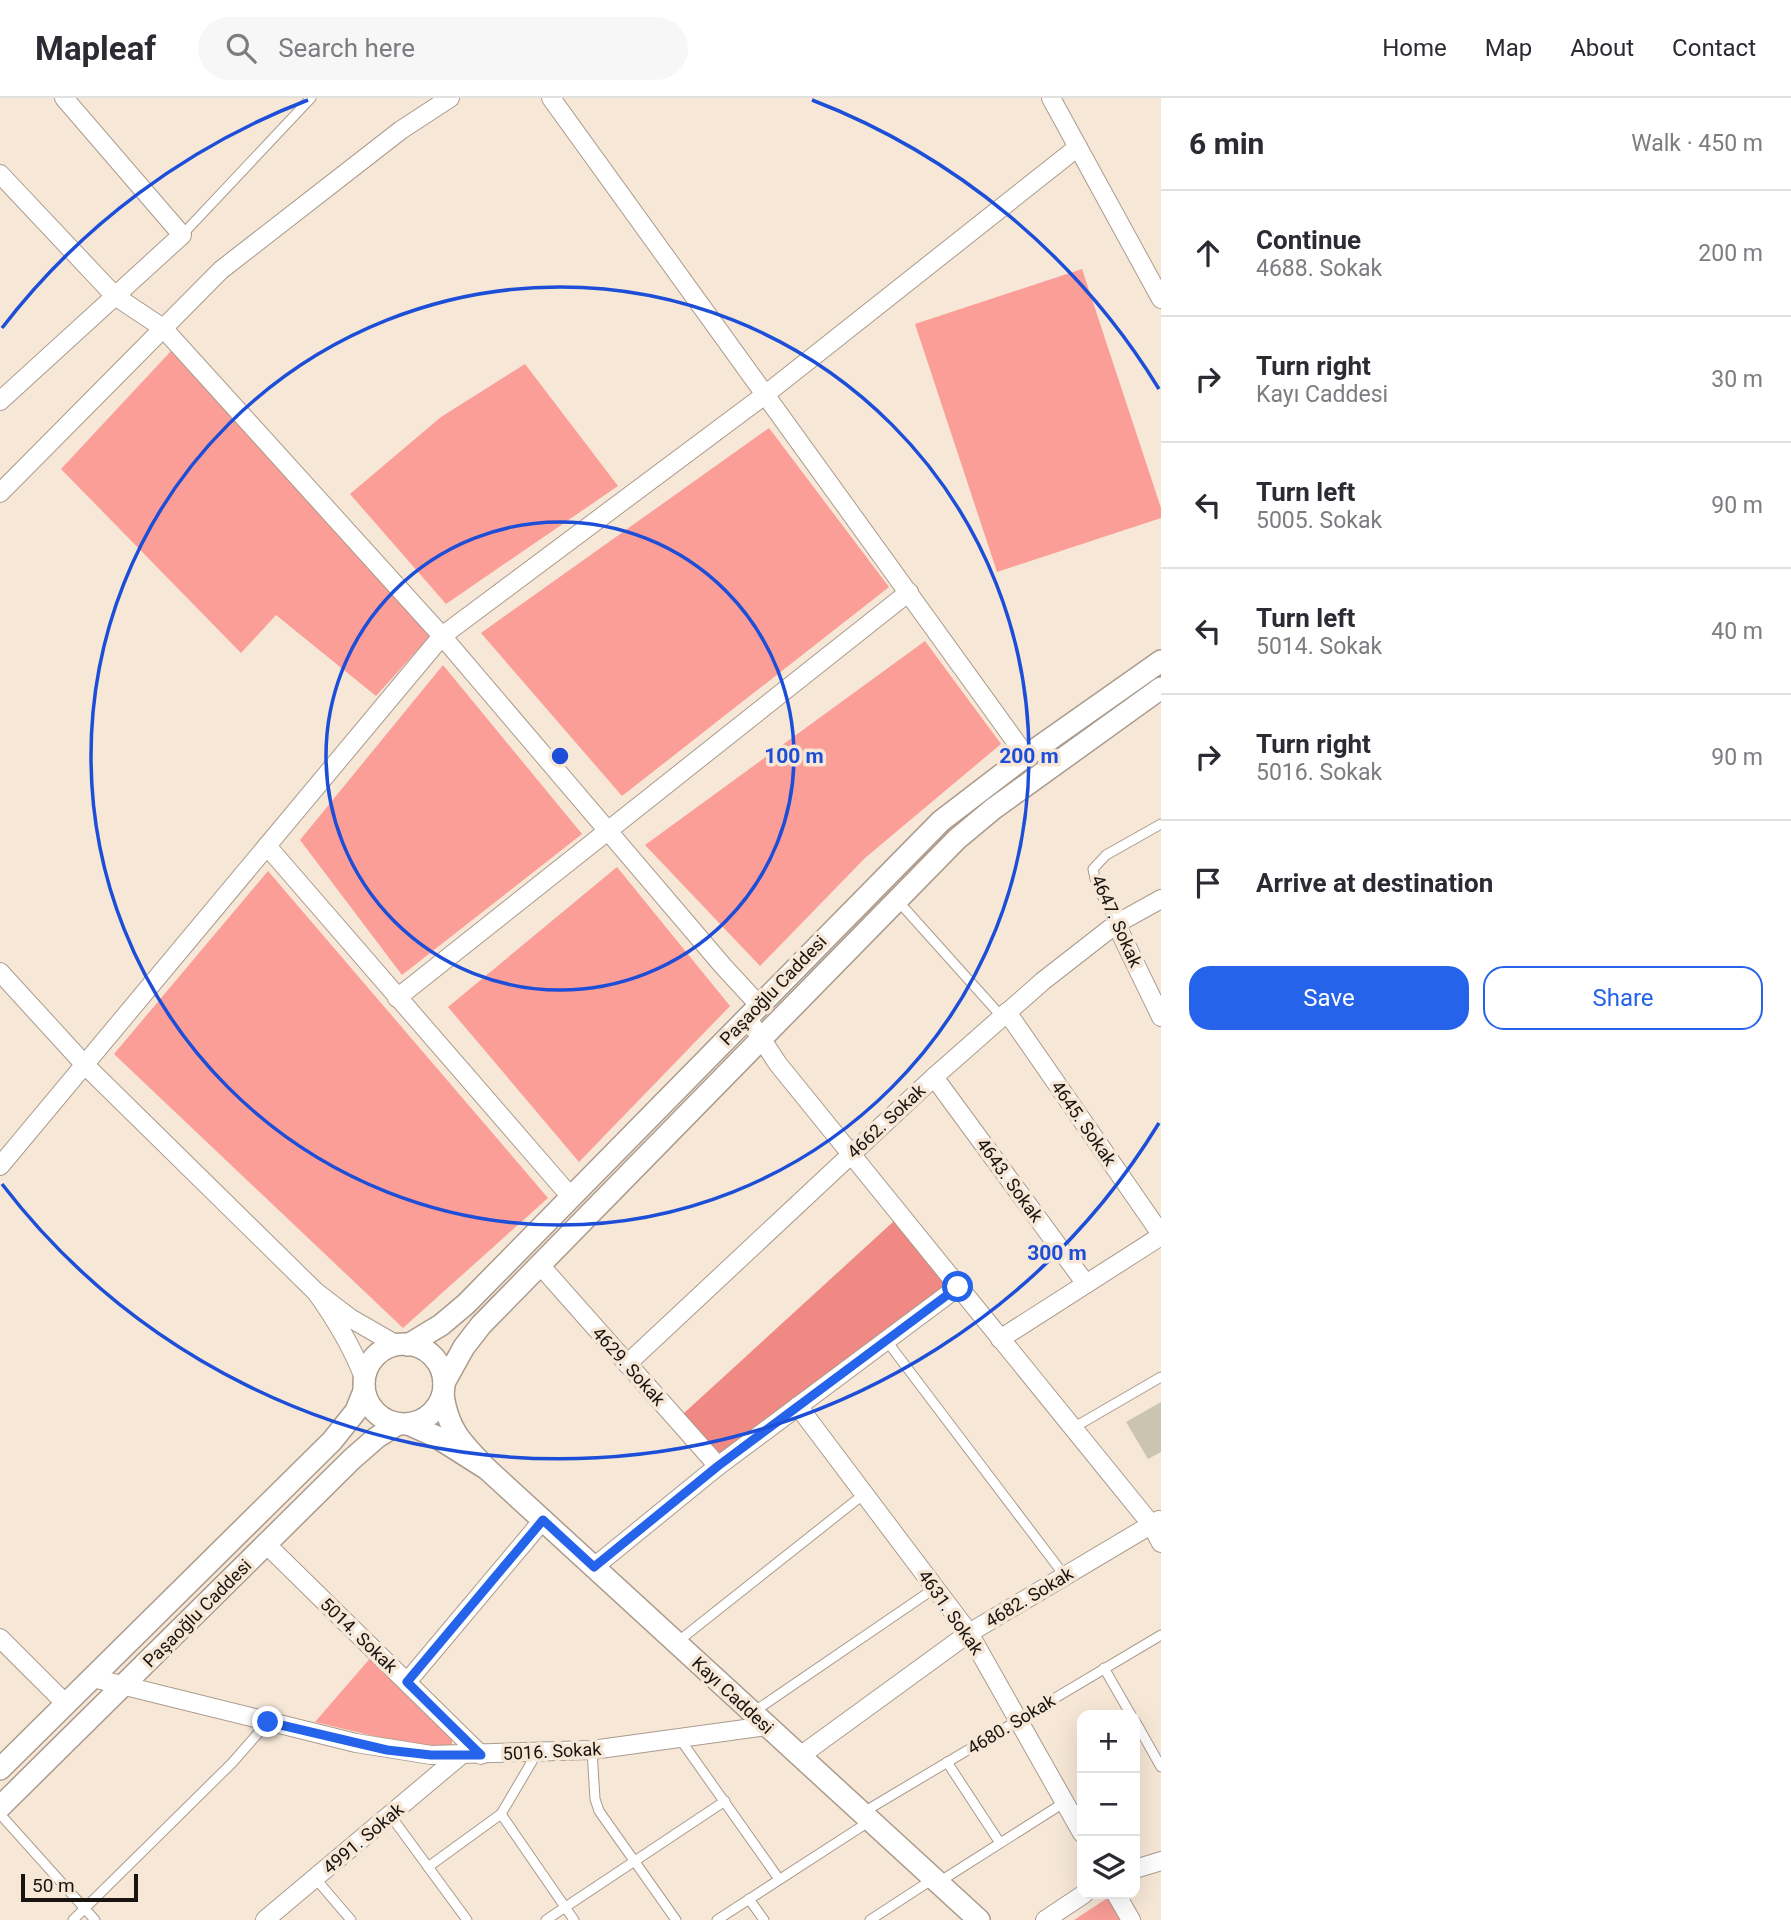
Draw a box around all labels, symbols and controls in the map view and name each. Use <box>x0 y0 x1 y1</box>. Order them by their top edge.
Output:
search box <box>198 17 688 80</box>
text: Mapleaf <box>35 29 156 68</box>
icon: search <box>222 29 260 67</box>
text: Search here <box>278 33 415 63</box>
text: Home <box>1382 34 1447 62</box>
text: Map <box>1485 34 1532 62</box>
text: About <box>1570 34 1634 62</box>
text: Contact <box>1672 34 1756 62</box>
text: 6 min <box>1189 126 1264 161</box>
text: Walk · 450 m <box>1631 130 1763 157</box>
text: Continue <box>1256 225 1361 255</box>
icon: ahead <box>1189 234 1227 272</box>
text: 200 m <box>1698 240 1763 267</box>
text: 4688. Sokak <box>1256 255 1382 282</box>
text: Turn right <box>1256 351 1371 381</box>
icon: right <box>1189 360 1227 398</box>
text: 30 m <box>1711 366 1763 393</box>
text: Kayı Caddesi <box>1256 381 1388 408</box>
text: Turn left <box>1256 477 1355 507</box>
icon: left <box>1189 486 1227 524</box>
text: 90 m <box>1711 492 1763 519</box>
text: 5005. Sokak <box>1256 507 1382 534</box>
text: Turn left <box>1256 603 1355 633</box>
icon: left <box>1189 612 1227 650</box>
text: 40 m <box>1711 618 1763 645</box>
text: 5014. Sokak <box>1256 633 1382 660</box>
text: Turn right <box>1256 729 1371 759</box>
icon: right <box>1189 738 1227 776</box>
centre of rings <box>548 744 572 768</box>
text: 100 m <box>764 744 824 768</box>
text: 200 m <box>999 744 1059 768</box>
text: 90 m <box>1711 744 1763 771</box>
text: 5016. Sokak <box>1256 759 1382 786</box>
icon: arrive <box>1189 864 1227 902</box>
text: Arrive at destination <box>1256 868 1493 898</box>
street label: 4647. Sokak <box>1087 872 1147 971</box>
street label: Paşaoğlu Caddesi <box>715 931 831 1049</box>
button: Save <box>1189 966 1469 1030</box>
button: Share <box>1483 966 1763 1030</box>
street label: 4645. Sokak <box>1047 1077 1121 1170</box>
street label: 4662. Sokak <box>843 1079 930 1162</box>
street label: 4643. Sokak <box>973 1134 1048 1227</box>
text: 300 m <box>1027 1241 1087 1265</box>
route start <box>942 1271 973 1302</box>
street label: 4629. Sokak <box>588 1322 670 1410</box>
street label: Paşaoğlu Caddesi <box>139 1555 255 1671</box>
street label: 4682. Sokak <box>981 1562 1077 1631</box>
street label: 4631. Sokak <box>914 1566 988 1659</box>
street label: 5014. Sokak <box>316 1593 402 1677</box>
street label: Kayı Caddesi <box>688 1652 778 1738</box>
street label: 4680. Sokak <box>963 1689 1059 1758</box>
route end <box>252 1706 283 1737</box>
map controls <box>1077 1710 1140 1899</box>
button: + <box>1077 1710 1140 1773</box>
street label: 5016. Sokak <box>502 1738 603 1764</box>
button: − <box>1077 1773 1140 1836</box>
street label: 4991. Sokak <box>318 1798 408 1878</box>
button: layers <box>1077 1836 1140 1899</box>
scale bar <box>21 1871 138 1903</box>
text: 50 m <box>32 1874 75 1897</box>

